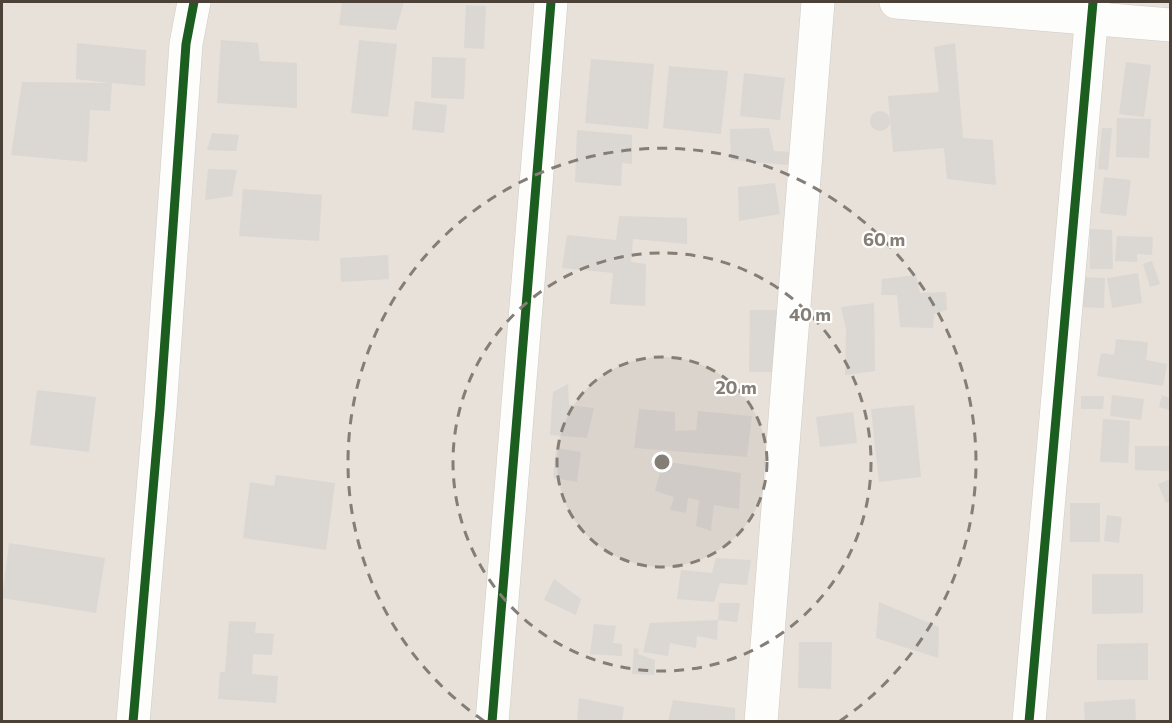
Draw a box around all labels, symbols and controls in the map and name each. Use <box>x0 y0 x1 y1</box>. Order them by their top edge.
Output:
text: 60 m <box>863 228 905 250</box>
text: 40 m <box>789 303 831 325</box>
text: 20 m <box>715 376 757 398</box>
centre of rings <box>652 452 672 472</box>

